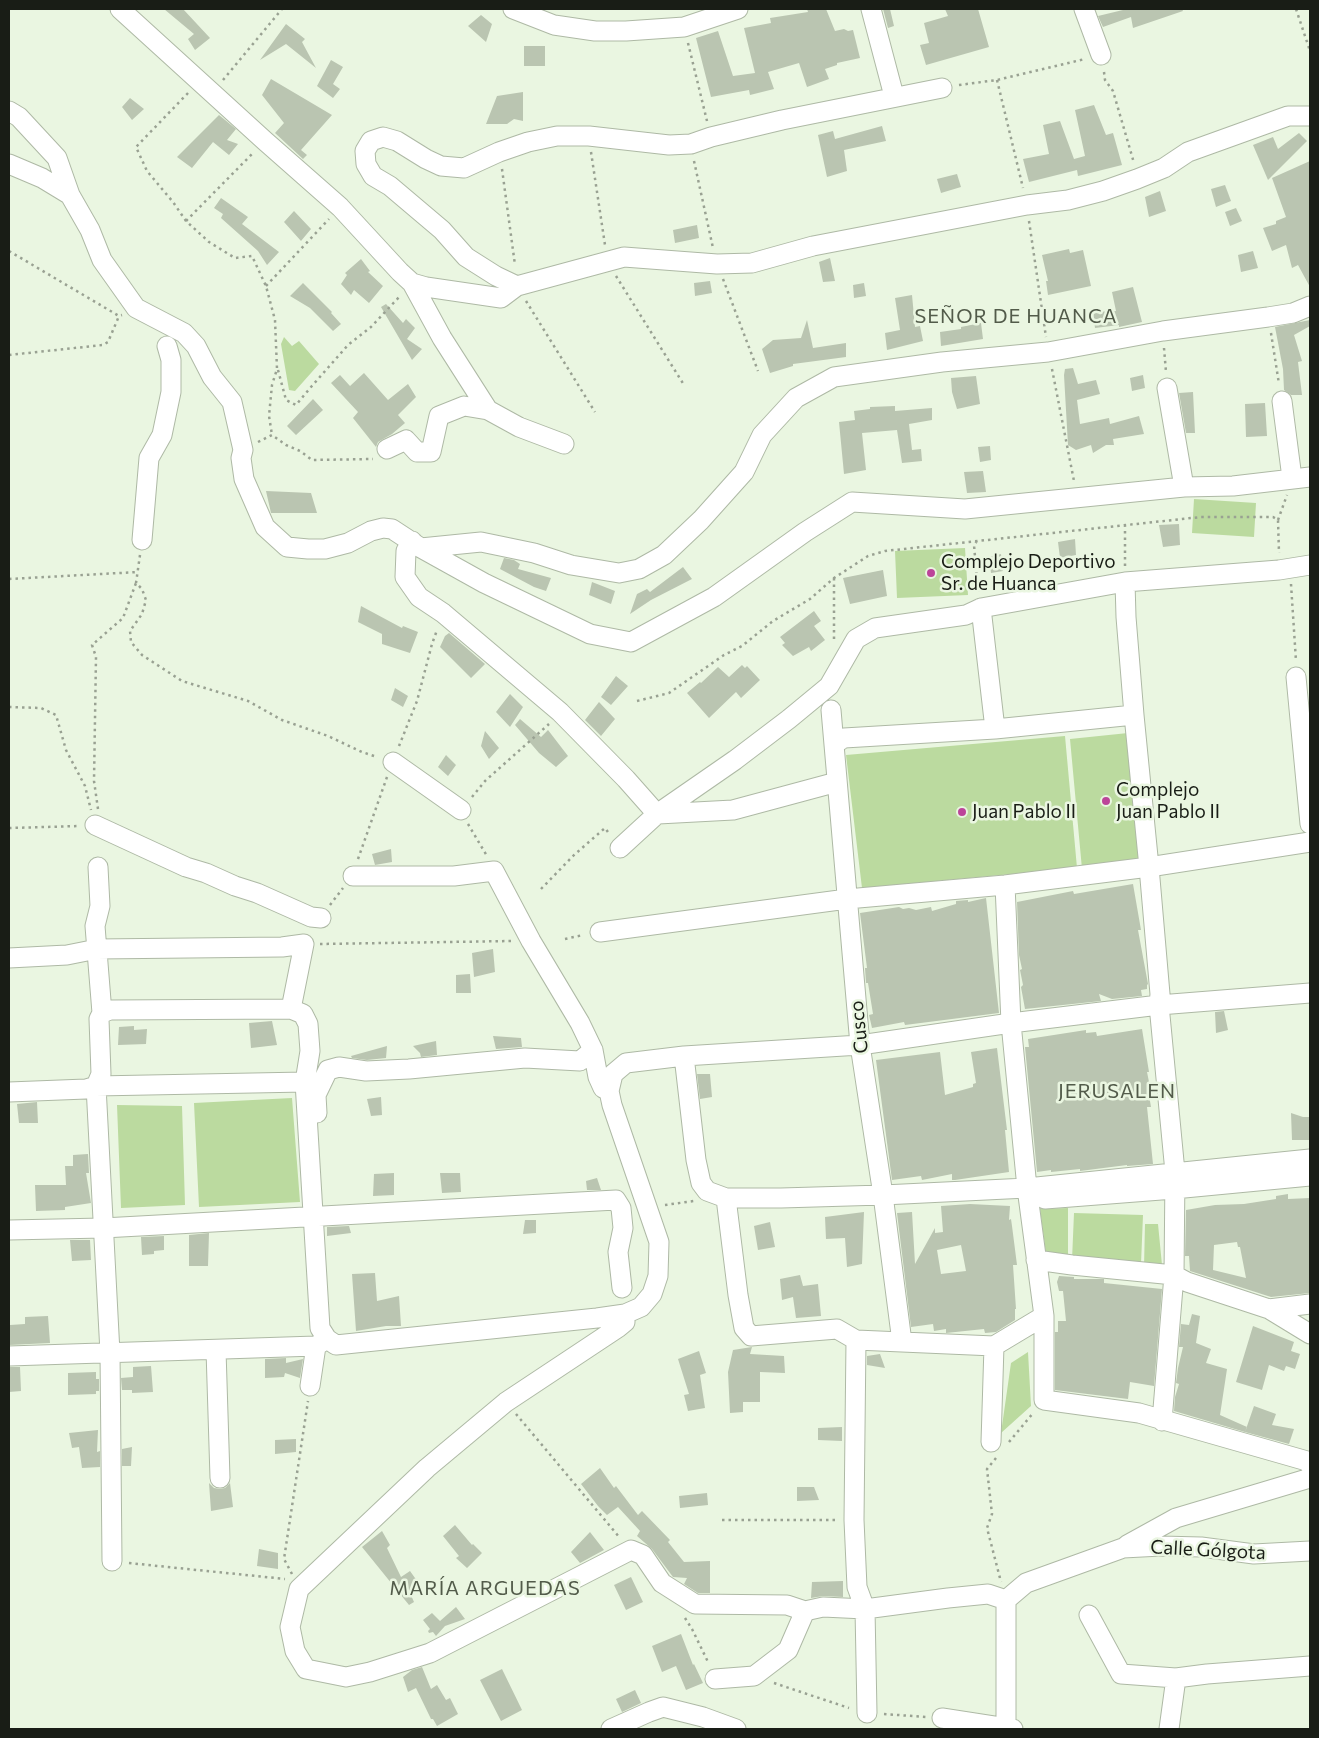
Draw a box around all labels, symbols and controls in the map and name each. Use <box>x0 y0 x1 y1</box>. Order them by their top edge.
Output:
district label: SEÑOR DE HUANCA <box>913 304 1119 328</box>
place label: Complejo Deportivo Sr. de Huanca <box>941 551 1116 595</box>
marker: Complejo Deportivo Sr. de Huanca <box>925 567 937 579</box>
place label: Complejo Juan Pablo II <box>1116 779 1220 823</box>
marker: Complejo Juan Pablo II <box>1100 795 1112 807</box>
place label: Juan Pablo II <box>972 801 1076 823</box>
marker: Juan Pablo II <box>956 806 968 818</box>
street label: Cusco <box>845 999 873 1055</box>
district label: JERUSALEN <box>1057 1079 1177 1103</box>
street label: Calle Gólgota <box>1150 1536 1266 1564</box>
district label: MARÍA ARGUEDAS <box>388 1576 582 1600</box>

